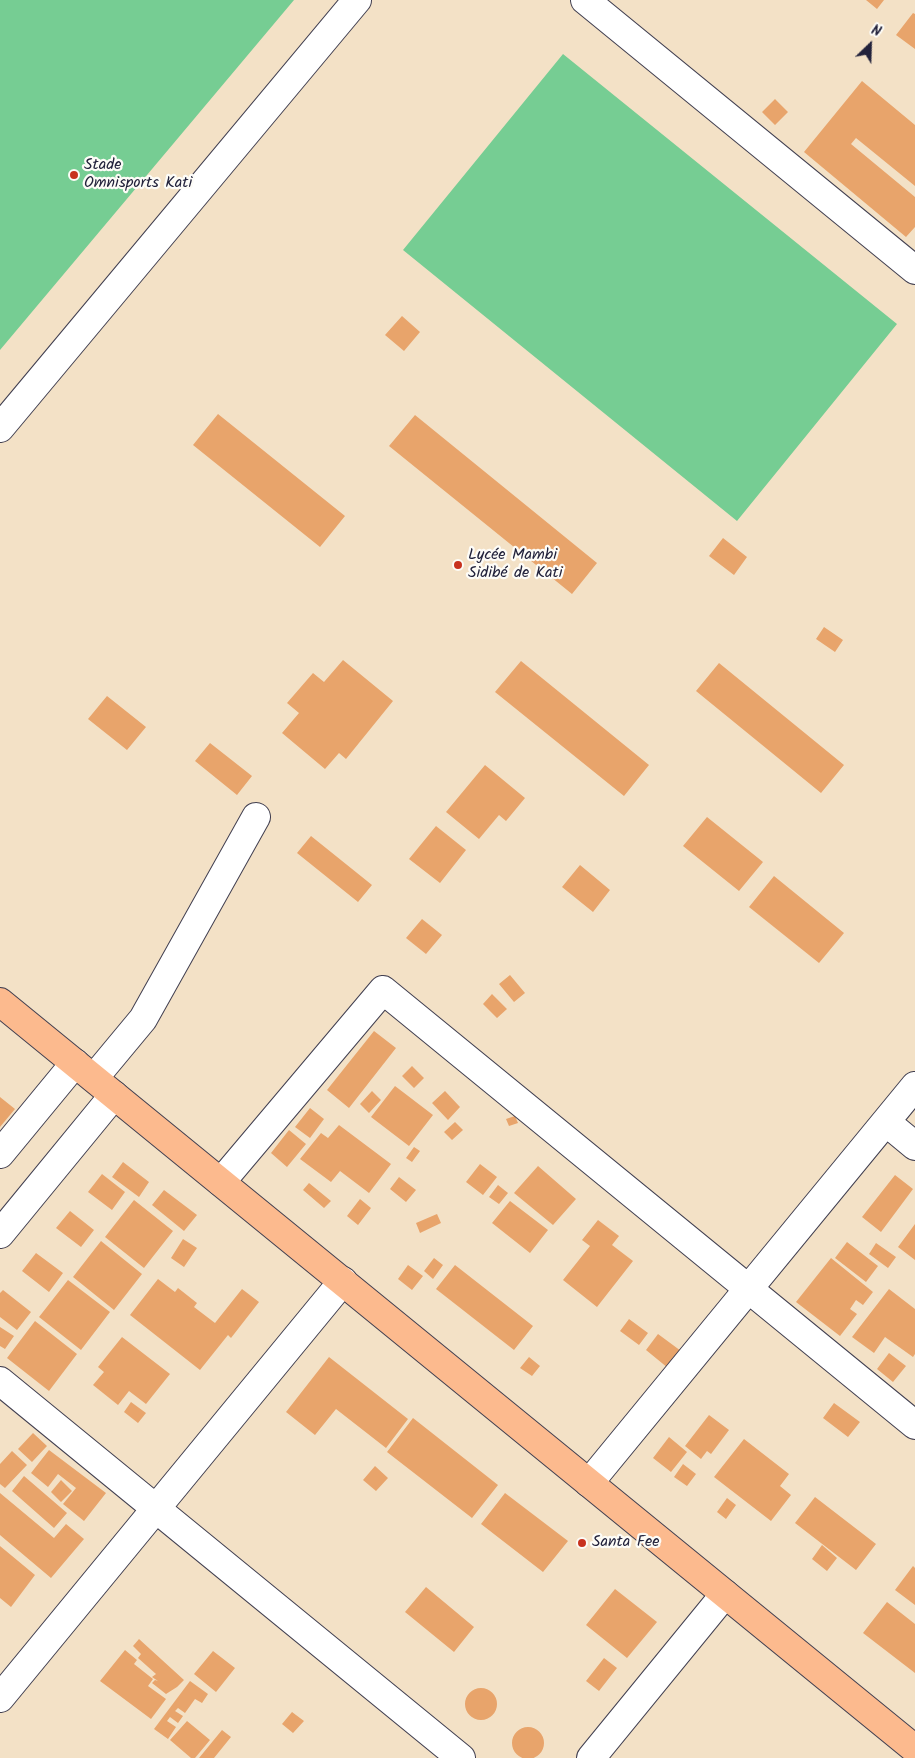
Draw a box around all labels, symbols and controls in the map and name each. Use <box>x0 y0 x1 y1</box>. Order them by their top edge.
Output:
text: N <box>868 19 885 43</box>
north arrow <box>845 20 895 70</box>
place label: Stade Omnisports Kati <box>84 156 192 194</box>
marker: Stade Omnisports Kati <box>68 169 80 181</box>
place label: Lycée Mambi Sidibé de Kati <box>468 546 562 584</box>
marker: Lycée Mambi Sidibé de Kati <box>452 559 464 571</box>
place label: Santa Fee <box>592 1533 659 1553</box>
marker: Santa Fee <box>576 1537 588 1549</box>

